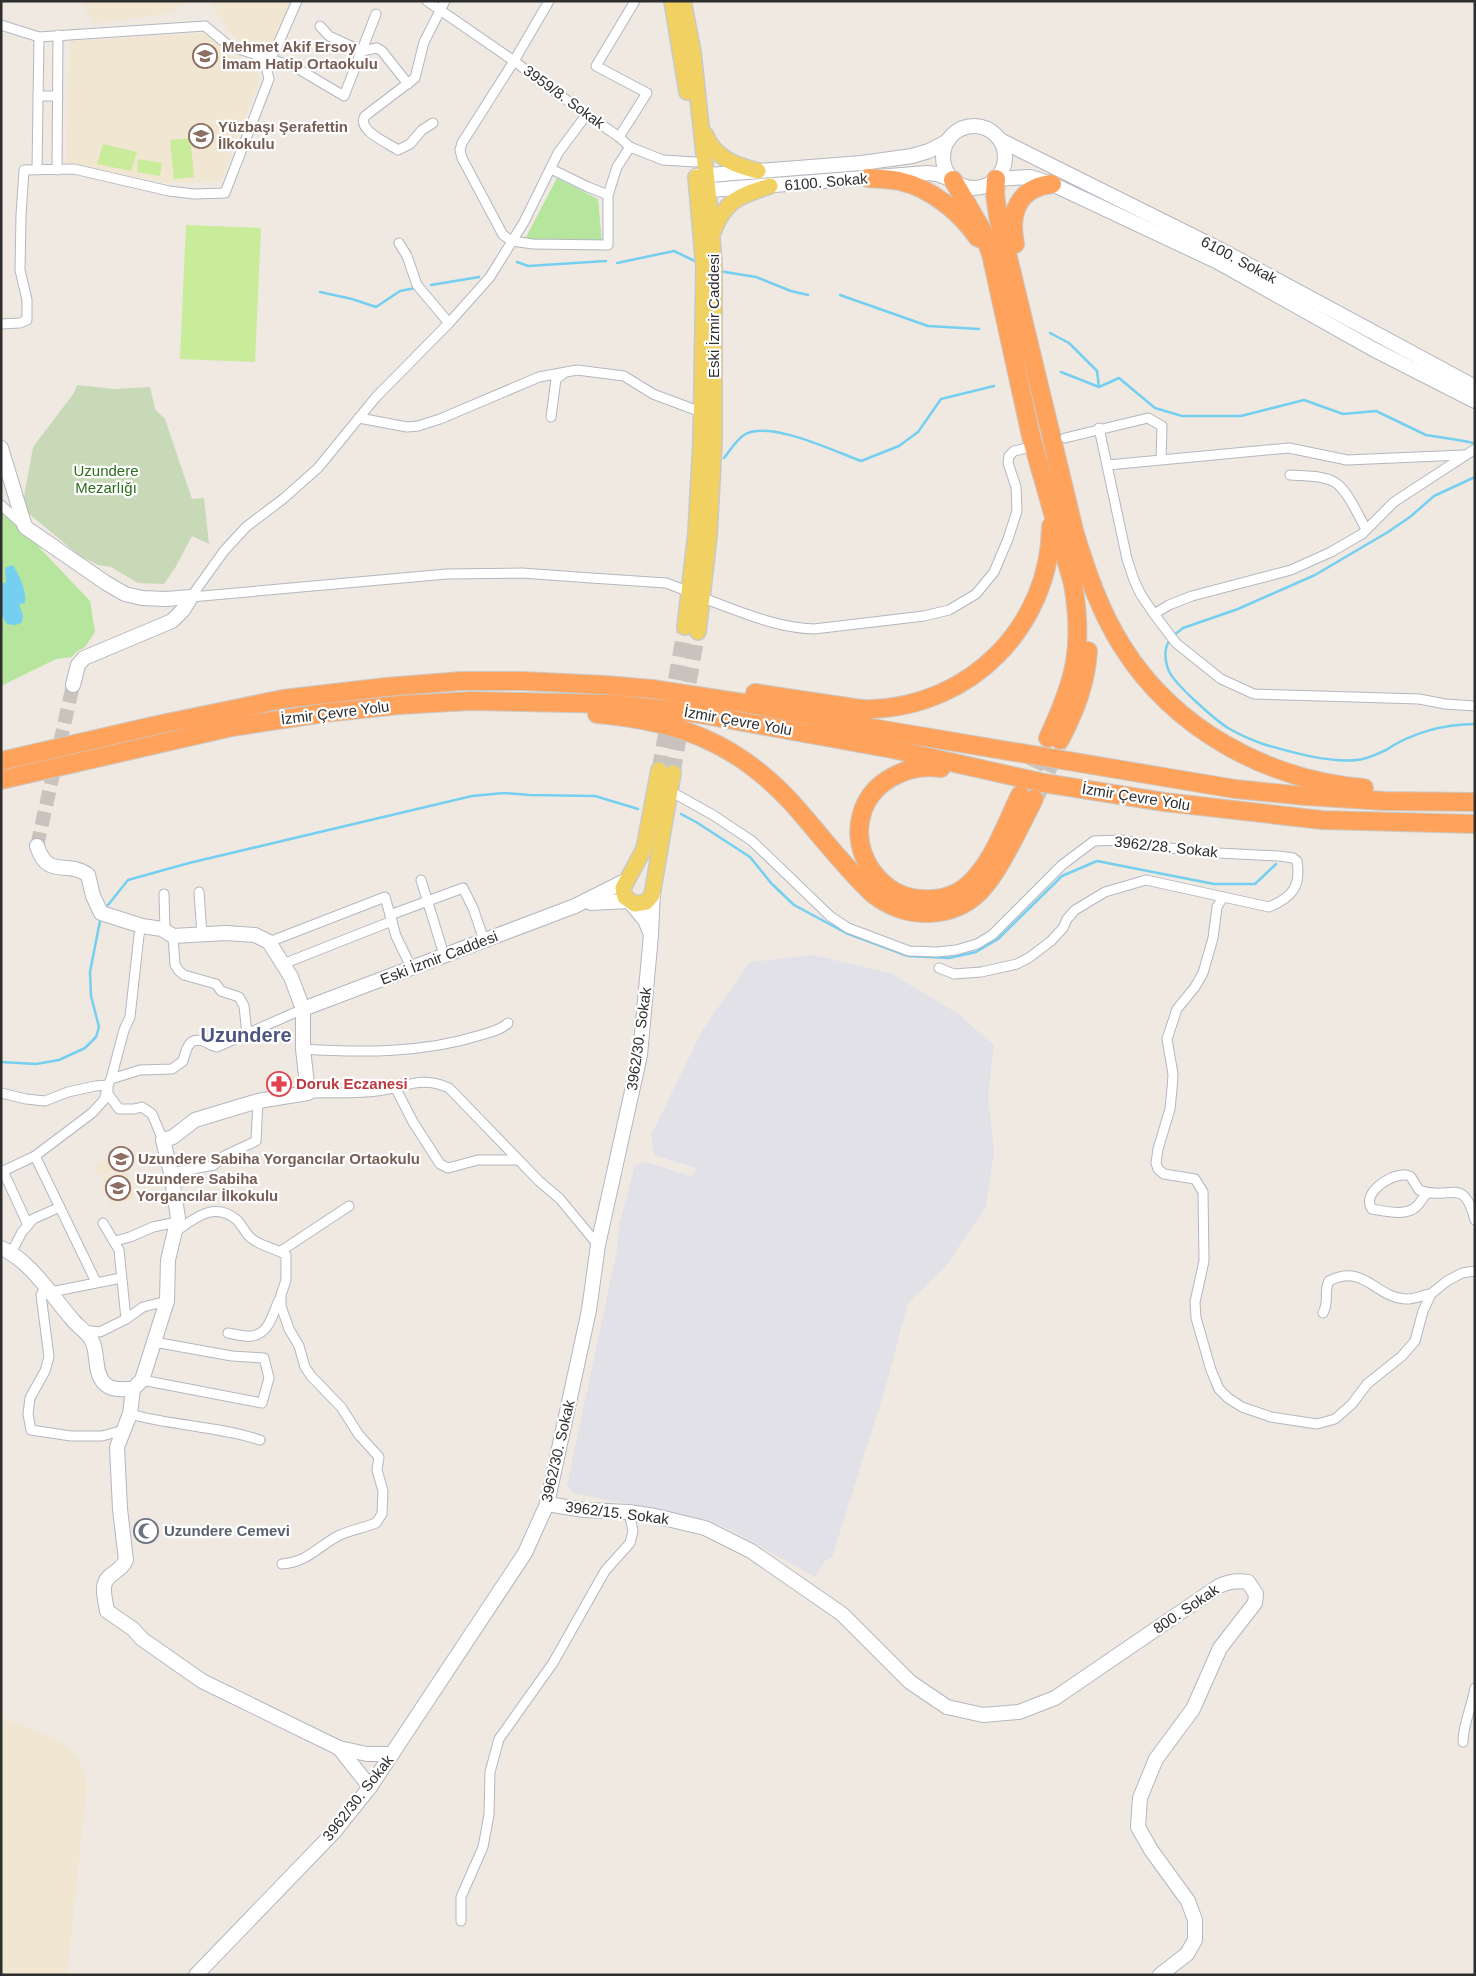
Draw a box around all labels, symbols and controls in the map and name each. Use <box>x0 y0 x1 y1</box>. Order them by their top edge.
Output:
place label: Mehmet Akif Ersoy İmam Hatip Ortaokulu <box>222 38 378 72</box>
school or university icon: Mehmet Akif Ersoy İmam Hatip Ortaokulu <box>192 43 218 69</box>
street label: 3959/8. Sokak <box>521 62 608 132</box>
place label: Yüzbaşı Şerafettin İlkokulu <box>218 118 348 152</box>
school or university icon: Yüzbaşı Şerafettin İlkokulu <box>188 123 214 149</box>
street label: 6100. Sokak <box>784 169 869 194</box>
street label: 6100. Sokak <box>1198 232 1280 287</box>
street label: Eski İzmir Caddesi <box>705 254 722 378</box>
park label: Uzundere Mezarlığı <box>73 462 139 496</box>
street label: İzmir Çevre Yolu <box>280 697 390 728</box>
street label: İzmir Çevre Yolu <box>683 703 793 738</box>
street label: İzmir Çevre Yolu <box>1081 780 1191 813</box>
street label: 3962/28. Sokak <box>1113 833 1219 860</box>
street label: Eski İzmir Caddesi <box>378 927 500 988</box>
street label: 3962/30. Sokak <box>623 986 654 1092</box>
district label: Uzundere <box>200 1024 292 1046</box>
pharmacy icon: Doruk Eczanesi <box>266 1071 292 1097</box>
place label: Doruk Eczanesi <box>296 1075 408 1092</box>
school or university icon: Uzundere Sabiha Yorgancılar Ortaokulu <box>108 1146 134 1172</box>
place label: Uzundere Sabiha Yorgancılar Ortaokulu <box>138 1150 420 1167</box>
place label: Uzundere Sabiha Yorgancılar İlkokulu <box>136 1170 278 1204</box>
school or university icon: Uzundere Sabiha Yorgancılar İlkokulu <box>105 1175 131 1201</box>
street label: 3962/30. Sokak <box>538 1398 578 1504</box>
street label: 3962/15. Sokak <box>564 1498 670 1527</box>
mosque icon: Uzundere Cemevi <box>133 1518 159 1544</box>
place label: Uzundere Cemevi <box>164 1522 290 1539</box>
street label: 800. Sokak <box>1150 1580 1222 1637</box>
street label: 3962/30. Sokak <box>319 1751 397 1844</box>

